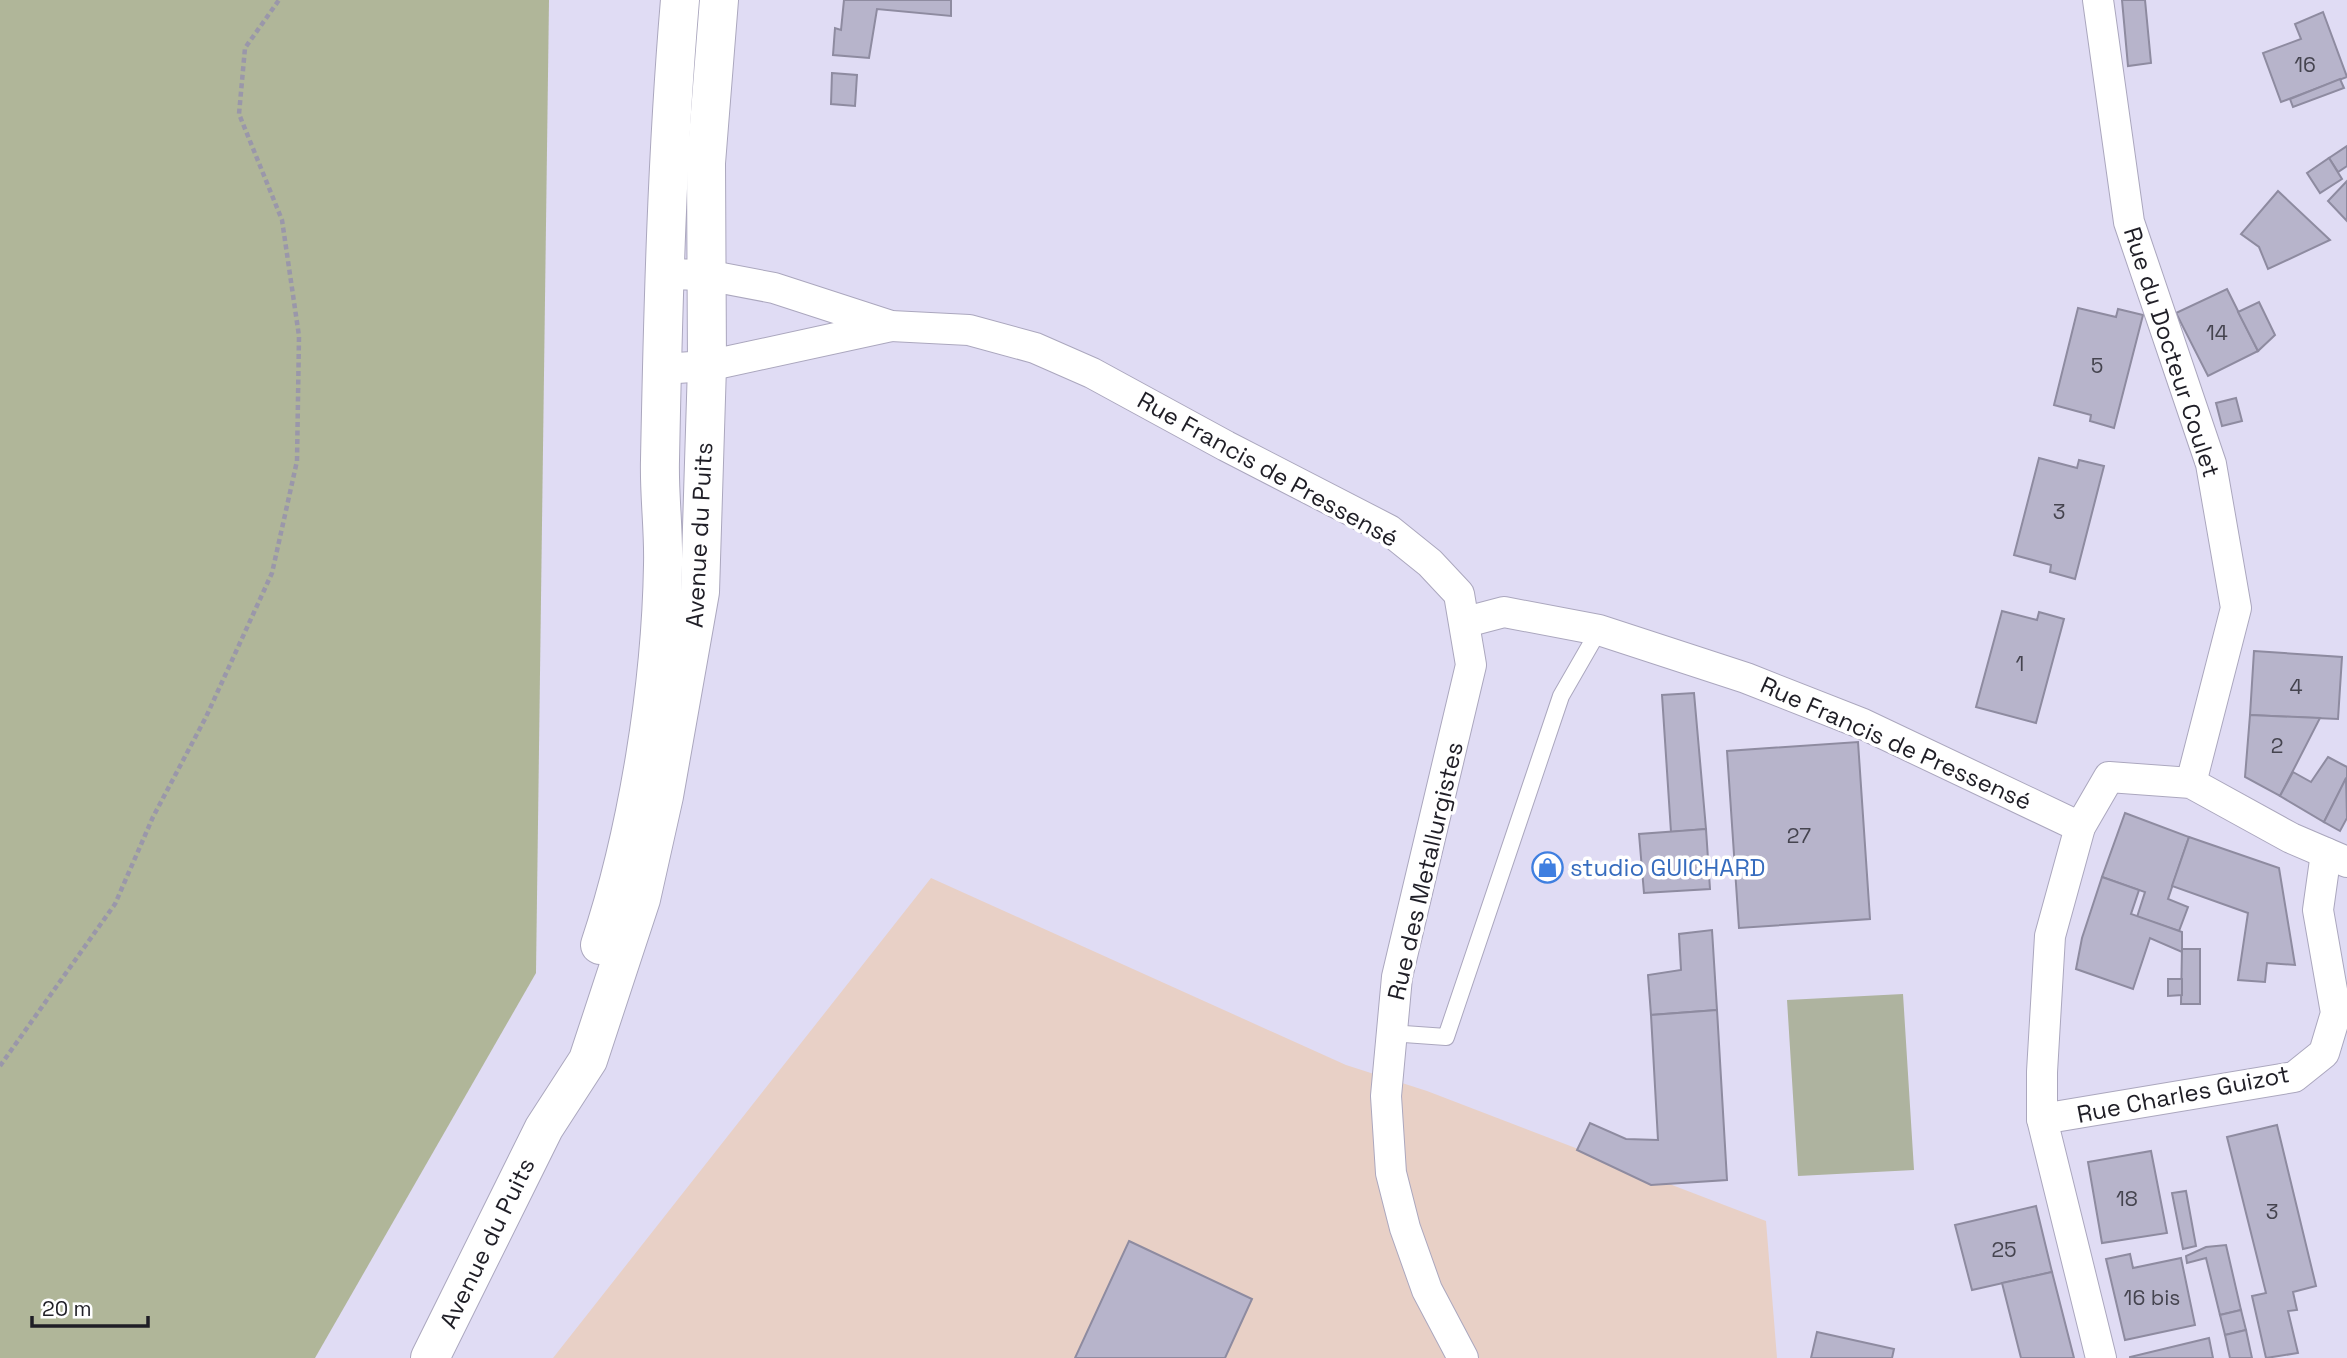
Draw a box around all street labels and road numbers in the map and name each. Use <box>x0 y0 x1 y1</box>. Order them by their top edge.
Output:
street label: Rue du Docteur Coulet <box>2117 223 2227 481</box>
street label: Rue Francis de Pressensé <box>1132 384 1404 554</box>
street label: Avenue du Puits <box>679 441 719 629</box>
street label: Rue Francis de Pressensé <box>1756 669 2036 817</box>
street label: Rue des Metallurgistes <box>1380 739 1470 1003</box>
street label: Rue Charles Guizot <box>2074 1058 2292 1130</box>
street label: Avenue du Puits <box>432 1153 542 1333</box>

